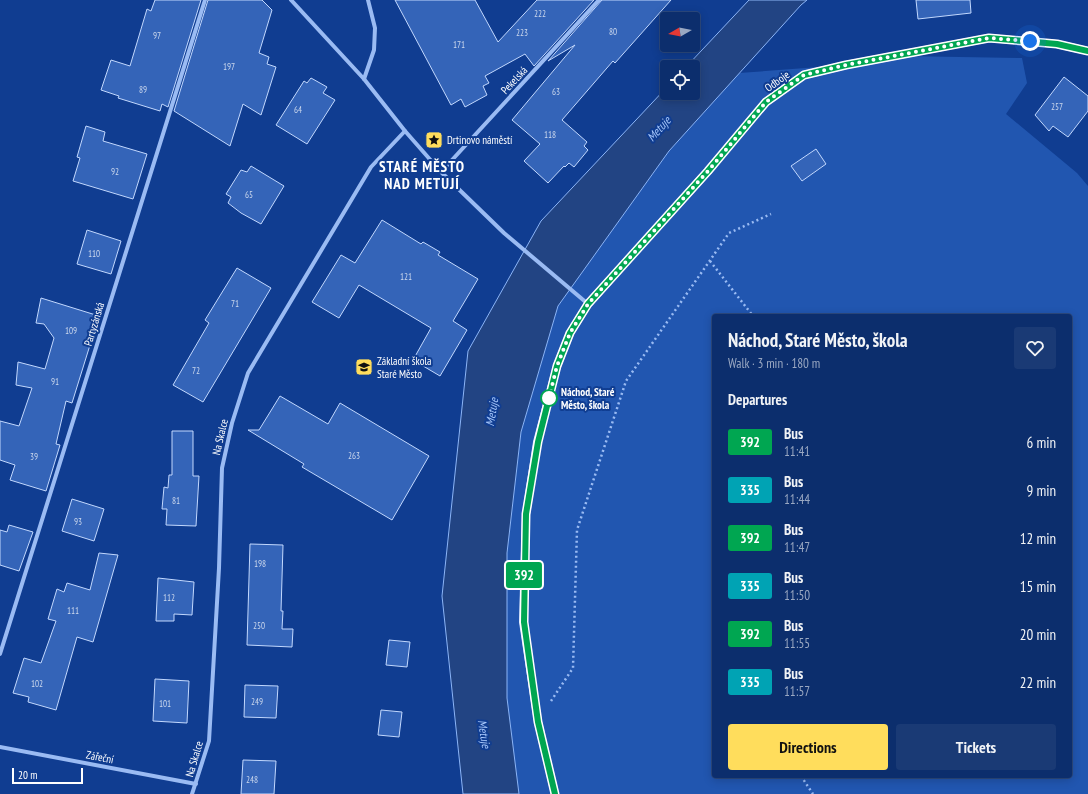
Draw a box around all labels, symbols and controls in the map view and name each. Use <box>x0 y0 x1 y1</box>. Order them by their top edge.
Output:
house number: 222 <box>534 8 546 19</box>
north arrow <box>660 12 700 52</box>
map controls <box>660 12 700 100</box>
house number: 80 <box>609 26 617 37</box>
house number: 223 <box>516 27 528 38</box>
house number: 97 <box>153 30 161 41</box>
your location <box>1020 31 1040 51</box>
house number: 171 <box>453 39 465 50</box>
button: locate <box>660 60 700 100</box>
house number: 197 <box>223 61 235 72</box>
street label: Pekelská <box>498 63 530 97</box>
street label: Odboje <box>762 67 792 95</box>
house number: 89 <box>139 84 147 95</box>
house number: 63 <box>552 86 560 97</box>
house number: 257 <box>1051 101 1063 112</box>
house number: 64 <box>294 104 302 115</box>
water label: Metuje <box>643 112 674 144</box>
house number: 118 <box>544 129 556 140</box>
place icon: Drtinovo náměstí <box>424 130 444 150</box>
place label: Drtinovo náměstí <box>447 133 513 147</box>
district label: STARÉ MĚSTO NAD METUJÍ <box>379 157 465 193</box>
house number: 92 <box>111 166 119 177</box>
house number: 65 <box>245 189 253 200</box>
house number: 110 <box>88 248 100 259</box>
house number: 121 <box>400 271 412 282</box>
house number: 71 <box>231 298 239 309</box>
street label: Partyzánská <box>81 300 107 348</box>
house number: 109 <box>65 325 77 336</box>
button: heart <box>1014 327 1056 369</box>
text: Náchod, Staré Město, škola <box>728 328 908 352</box>
place label: Základní škola Staré Město <box>377 354 431 381</box>
text: Walk · 3 min · 180 m <box>728 355 820 372</box>
school or university icon: Základní škola Staré Město <box>354 357 374 377</box>
house number: 72 <box>192 365 200 376</box>
house number: 91 <box>51 376 59 387</box>
place label: Náchod, Staré Město, škola <box>561 385 615 412</box>
marker: Náchod, Staré Město, škola <box>540 389 558 407</box>
text: Departures <box>728 390 787 409</box>
water label: Metuje <box>482 396 501 427</box>
street label: Na Skalce <box>209 417 231 457</box>
text: Bus <box>784 424 803 443</box>
text: 392 <box>740 433 760 451</box>
text: 6 min <box>1026 433 1056 452</box>
text: 11:41 <box>784 443 810 460</box>
house number: 263 <box>348 450 360 461</box>
house number: 39 <box>30 451 38 462</box>
text: Bus <box>784 472 803 491</box>
text: 335 <box>740 481 760 499</box>
text: 9 min <box>1026 481 1056 500</box>
text: 11:44 <box>784 491 810 508</box>
house number: 81 <box>172 495 180 506</box>
house number: 93 <box>74 516 82 527</box>
text: Bus <box>784 520 803 539</box>
text: 392 <box>740 529 760 547</box>
text: 12 min <box>1020 529 1056 548</box>
text: 11:47 <box>784 539 810 556</box>
house number: 198 <box>254 558 266 569</box>
line badge: 392 <box>501 562 547 588</box>
text: 392 <box>514 566 534 584</box>
text: Bus <box>784 568 803 587</box>
text: 335 <box>740 577 760 595</box>
text: 15 min <box>1020 577 1056 596</box>
text: 11:50 <box>784 587 810 604</box>
house number: 112 <box>163 592 175 603</box>
house number: 111 <box>67 605 79 616</box>
text: Bus <box>784 616 803 635</box>
house number: 250 <box>253 620 265 631</box>
text: 392 <box>740 625 760 643</box>
text: 20 min <box>1020 625 1056 644</box>
text: 11:55 <box>784 635 810 652</box>
text: Bus <box>784 664 803 683</box>
text: 335 <box>740 673 760 691</box>
text: 22 min <box>1020 673 1056 692</box>
house number: 102 <box>31 678 43 689</box>
text: 11:57 <box>784 683 810 700</box>
house number: 249 <box>251 696 263 707</box>
house number: 101 <box>159 698 171 709</box>
water label: Metuje <box>475 719 494 750</box>
button: Directions <box>728 724 888 770</box>
button: Tickets <box>896 724 1056 770</box>
street label: Na Skalce <box>182 739 206 779</box>
street label: Zářeční <box>85 747 116 767</box>
scale bar <box>12 766 83 785</box>
text: 20 m <box>18 768 37 782</box>
house number: 248 <box>246 774 258 785</box>

